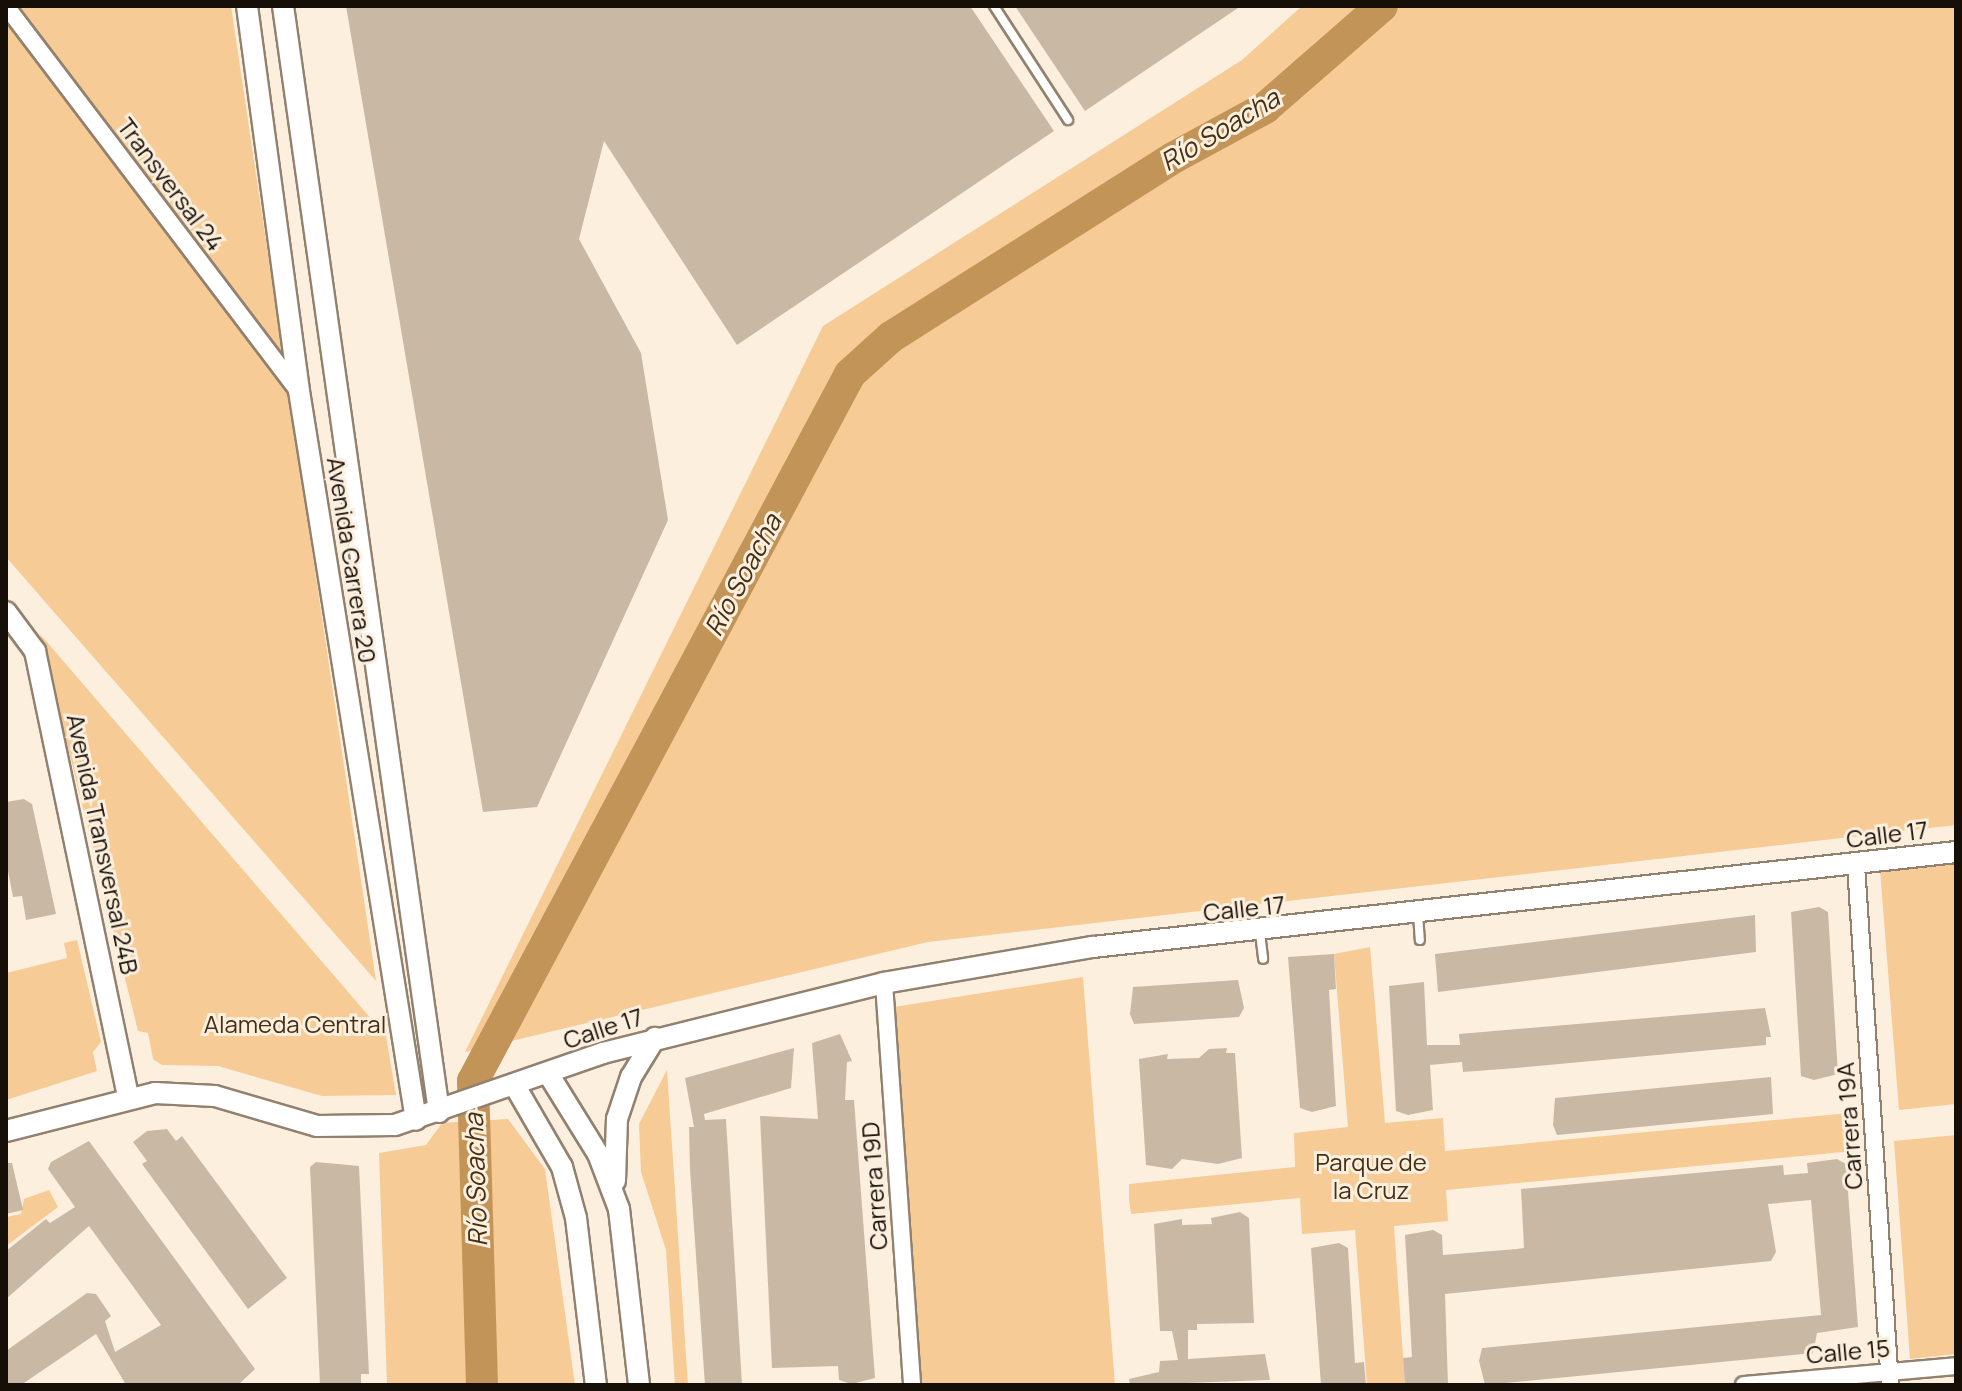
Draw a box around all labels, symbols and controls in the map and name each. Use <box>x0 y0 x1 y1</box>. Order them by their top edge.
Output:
water label: Río Soacha <box>1155 82 1285 178</box>
street label: Transversal 24 <box>112 112 230 256</box>
street label: Avenida Carrera 20 <box>322 455 382 665</box>
water label: Río Soacha <box>698 509 788 641</box>
street label: Avenida Transversal 24B <box>61 711 145 977</box>
street label: Calle 17 <box>1845 815 1929 853</box>
street label: Calle 17 <box>1202 889 1286 927</box>
street label: Calle 17 <box>560 1002 646 1054</box>
park label: Alameda Central <box>204 1010 386 1038</box>
street label: Carrera 19A <box>1830 1061 1868 1191</box>
water label: Río Soacha <box>458 1113 494 1247</box>
street label: Carrera 19D <box>855 1121 893 1251</box>
park label: Parque de la Cruz <box>1315 1148 1427 1204</box>
street label: Calle 15 <box>1805 1333 1891 1369</box>

